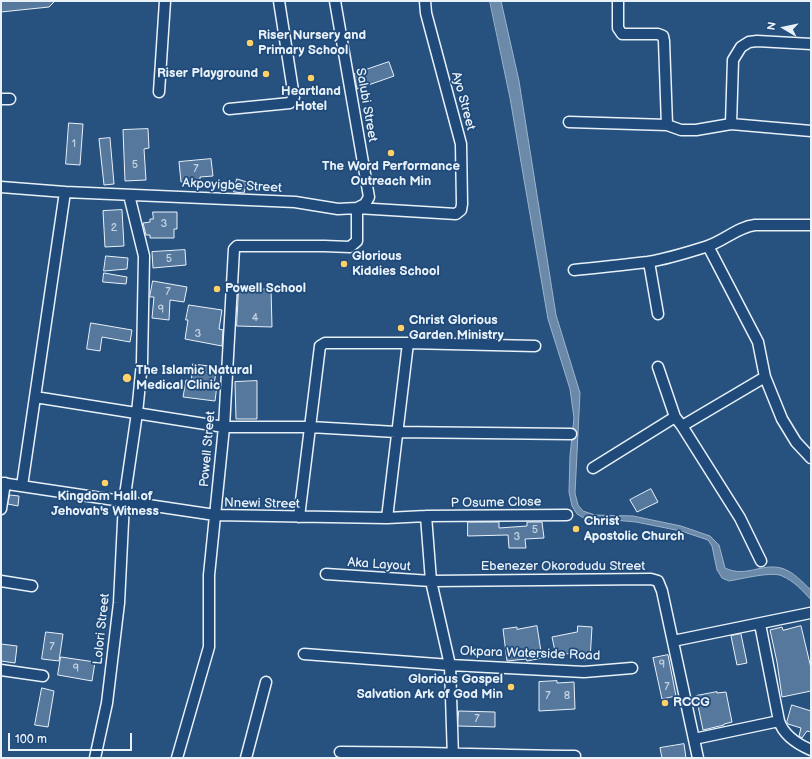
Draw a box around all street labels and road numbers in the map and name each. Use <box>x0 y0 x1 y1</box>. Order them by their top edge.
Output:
street label: Salubi Street <box>352 67 380 143</box>
street label: Ayo Street <box>448 70 478 132</box>
street label: Akpoyigbe Street <box>182 176 282 196</box>
street label: Powell Street <box>197 410 219 488</box>
street label: P Osume Close <box>450 494 542 512</box>
street label: Nnewi Street <box>224 496 300 512</box>
street label: Aka Layout <box>347 555 411 575</box>
street label: Ebenezer Okorodudu Street <box>481 559 645 575</box>
street label: Lolori Street <box>91 593 113 665</box>
street label: Okpara Waterside Road <box>460 644 600 664</box>

